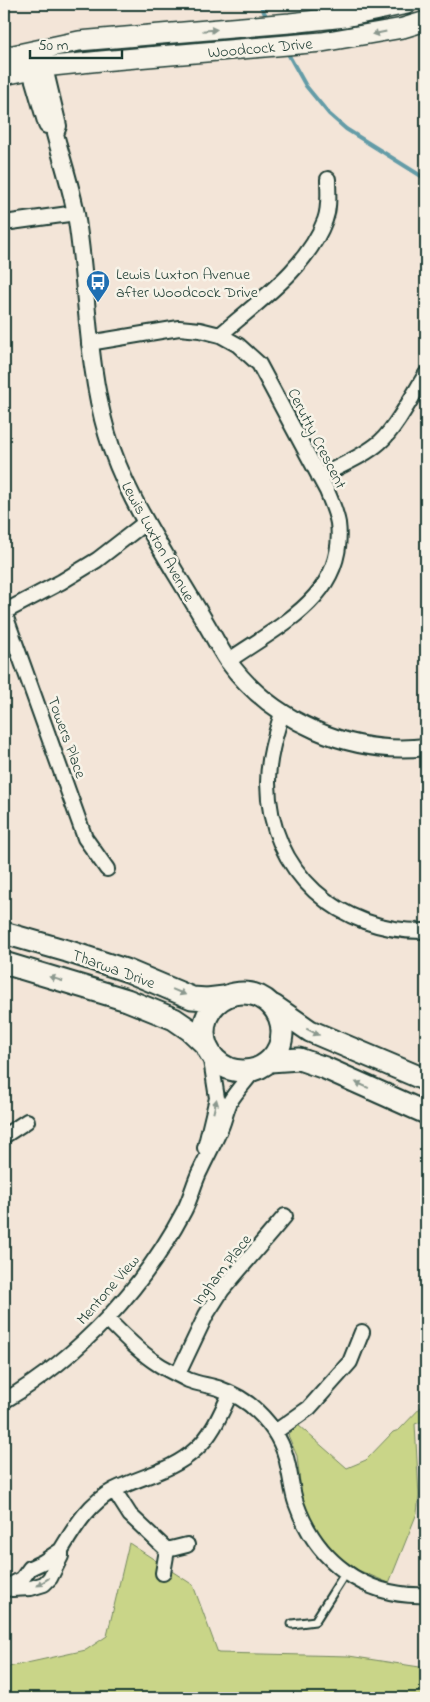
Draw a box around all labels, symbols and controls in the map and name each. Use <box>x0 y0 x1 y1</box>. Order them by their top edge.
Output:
one-way arrow <box>202 26 218 34</box>
scale bar <box>30 28 122 60</box>
one-way arrow <box>370 29 386 37</box>
street label: Woodcock Drive <box>207 32 314 66</box>
text: 50 m <box>38 35 69 57</box>
place label: Lewis Luxton Avenue after Woodcock Drive <box>116 263 259 305</box>
bus stop icon: Lewis Luxton Avenue after Woodcock Drive <box>85 269 111 303</box>
street label: Cerutty Crescent <box>280 384 352 494</box>
street label: Lewis Luxton Avenue <box>114 477 201 607</box>
street label: Towers Place <box>40 693 92 783</box>
street label: Tharwa Drive <box>68 944 159 996</box>
one-way arrow <box>48 974 63 982</box>
one-way arrow <box>172 988 187 996</box>
one-way arrow <box>306 1028 320 1036</box>
one-way arrow <box>355 1081 369 1089</box>
one-way arrow <box>211 1098 219 1113</box>
street label: Ingham Place <box>187 1229 259 1311</box>
street label: Mentone View <box>71 1250 146 1331</box>
one-way arrow <box>36 1577 50 1586</box>

